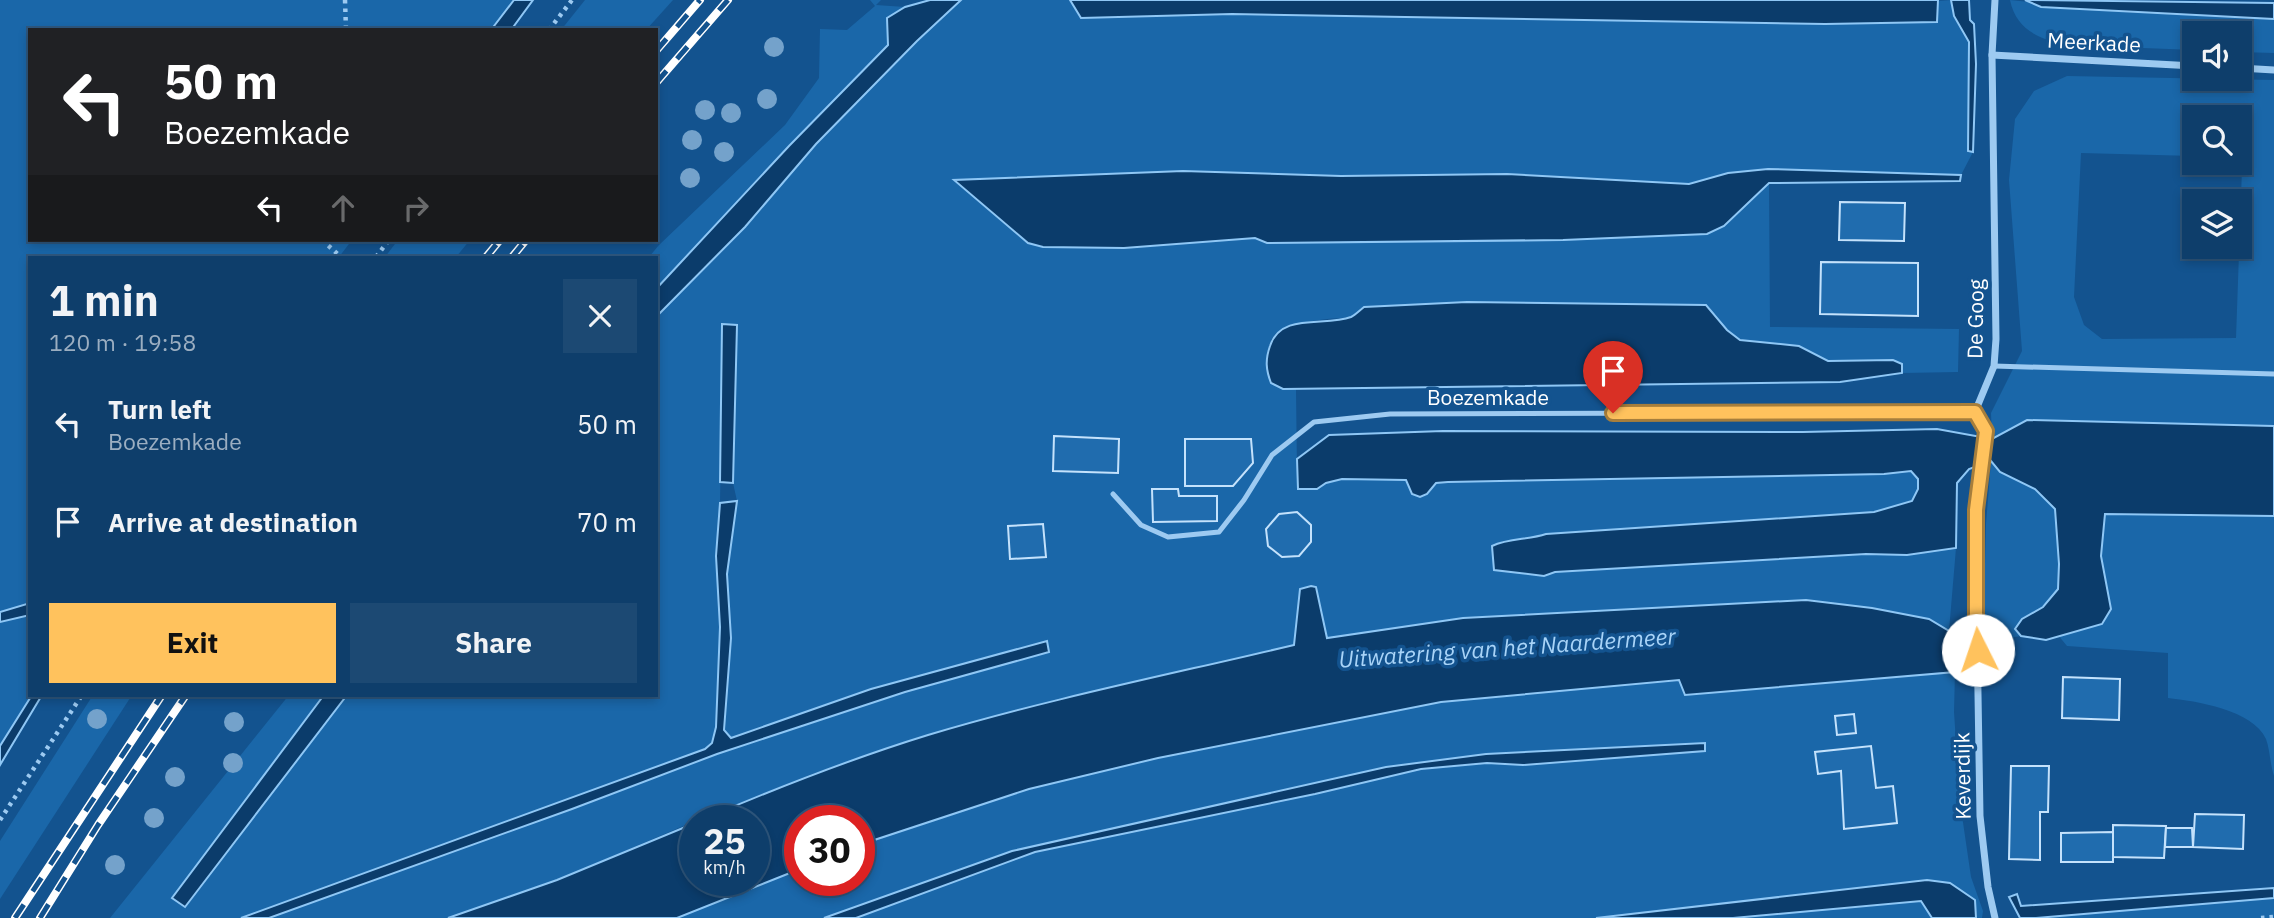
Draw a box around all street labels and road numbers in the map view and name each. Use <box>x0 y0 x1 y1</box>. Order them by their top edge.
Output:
street label: Meerkade <box>2047 26 2142 58</box>
street label: De Goog <box>1960 279 1990 359</box>
street label: Boezemkade <box>1427 383 1549 411</box>
street label: Keverdijk <box>1947 732 1977 820</box>

